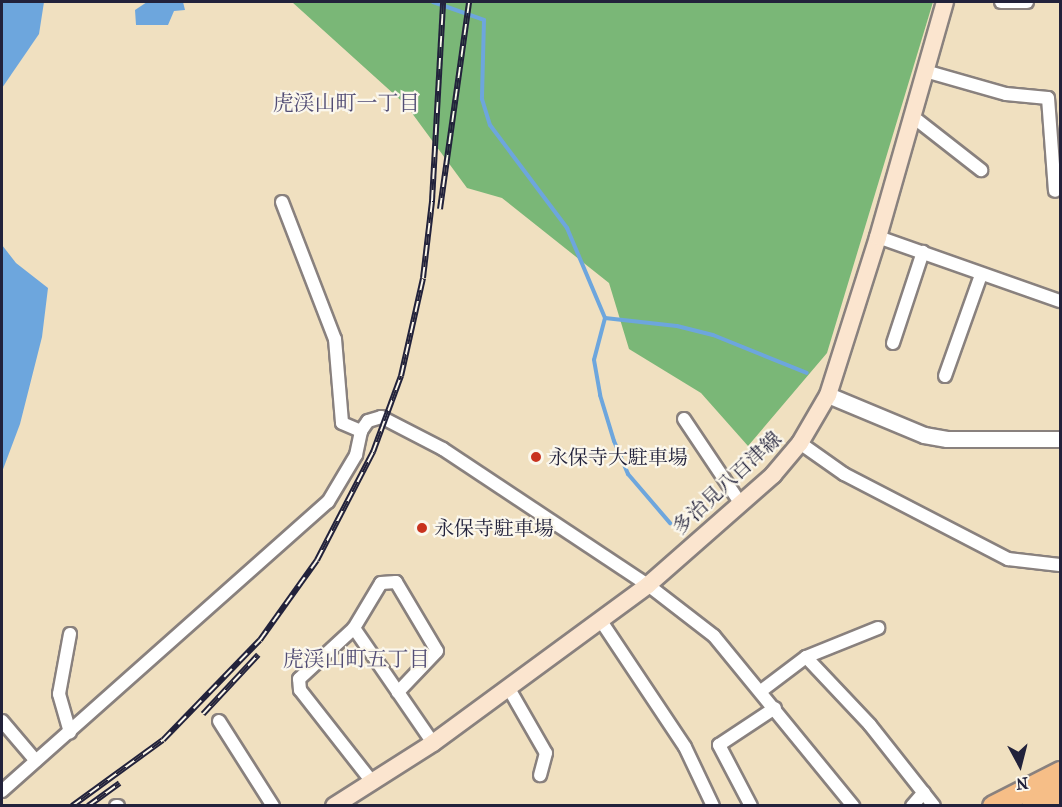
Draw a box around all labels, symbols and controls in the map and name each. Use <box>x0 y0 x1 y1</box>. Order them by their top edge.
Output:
district label: 虎渓山町一丁目 <box>273 90 419 116</box>
street label: 多治見八百津線 <box>668 426 786 540</box>
place label: 永保寺大駐車場 <box>548 445 688 469</box>
marker: 永保寺大駐車場 <box>529 450 543 464</box>
place label: 永保寺駐車場 <box>434 516 554 540</box>
marker: 永保寺駐車場 <box>415 521 429 535</box>
district label: 虎渓山町五丁目 <box>283 646 429 672</box>
north arrow <box>990 735 1050 795</box>
text: N <box>1015 773 1029 794</box>

